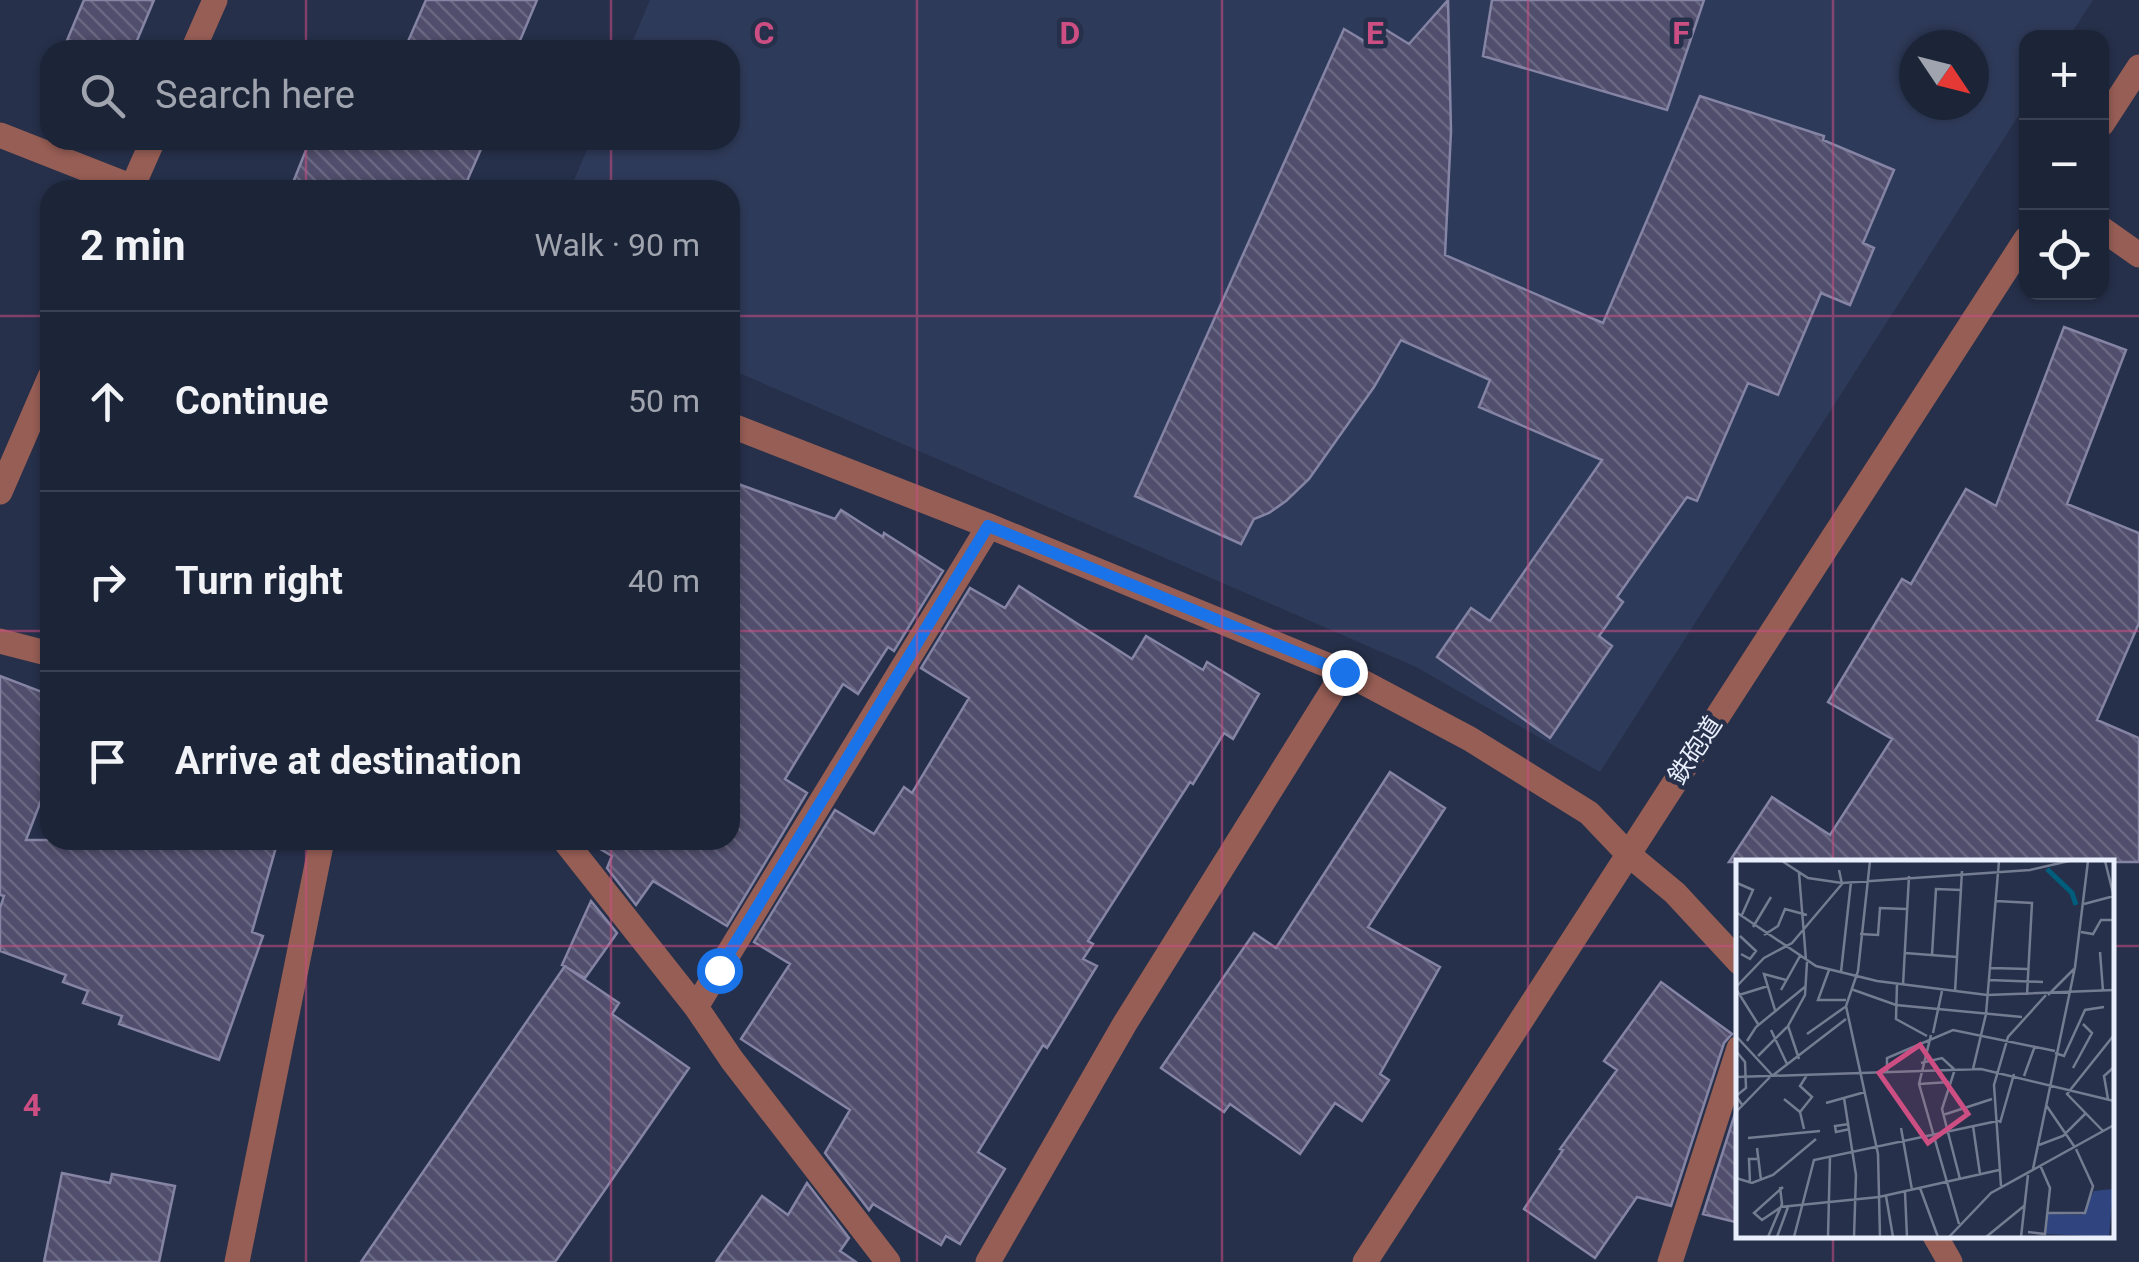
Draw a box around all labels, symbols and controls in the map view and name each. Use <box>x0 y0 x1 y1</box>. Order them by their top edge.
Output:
text: C <box>754 14 774 52</box>
text: D <box>1060 14 1080 52</box>
text: E <box>1366 14 1384 52</box>
text: F <box>1672 14 1690 52</box>
north arrow <box>1899 30 1989 120</box>
map controls <box>2019 30 2109 300</box>
button: + <box>2019 30 2109 120</box>
search box <box>40 40 740 150</box>
icon: search <box>75 68 130 123</box>
text: Search here <box>155 73 355 117</box>
button: − <box>2019 120 2109 210</box>
button: locate <box>2019 210 2109 300</box>
text: 2 min <box>80 221 186 270</box>
text: Walk · 90 m <box>535 226 700 264</box>
icon: ahead <box>80 374 135 429</box>
text: Continue <box>175 379 329 423</box>
text: 50 m <box>628 382 700 420</box>
icon: right <box>80 554 135 609</box>
text: Turn right <box>175 559 343 603</box>
text: 40 m <box>628 562 700 600</box>
route end <box>1322 650 1368 696</box>
street label: 鉄砲道 <box>1662 711 1728 789</box>
icon: arrive <box>80 734 135 789</box>
text: Arrive at destination <box>175 739 522 783</box>
inset map <box>1736 860 2114 1237</box>
route start <box>697 948 743 994</box>
text: 4 <box>23 1086 41 1124</box>

